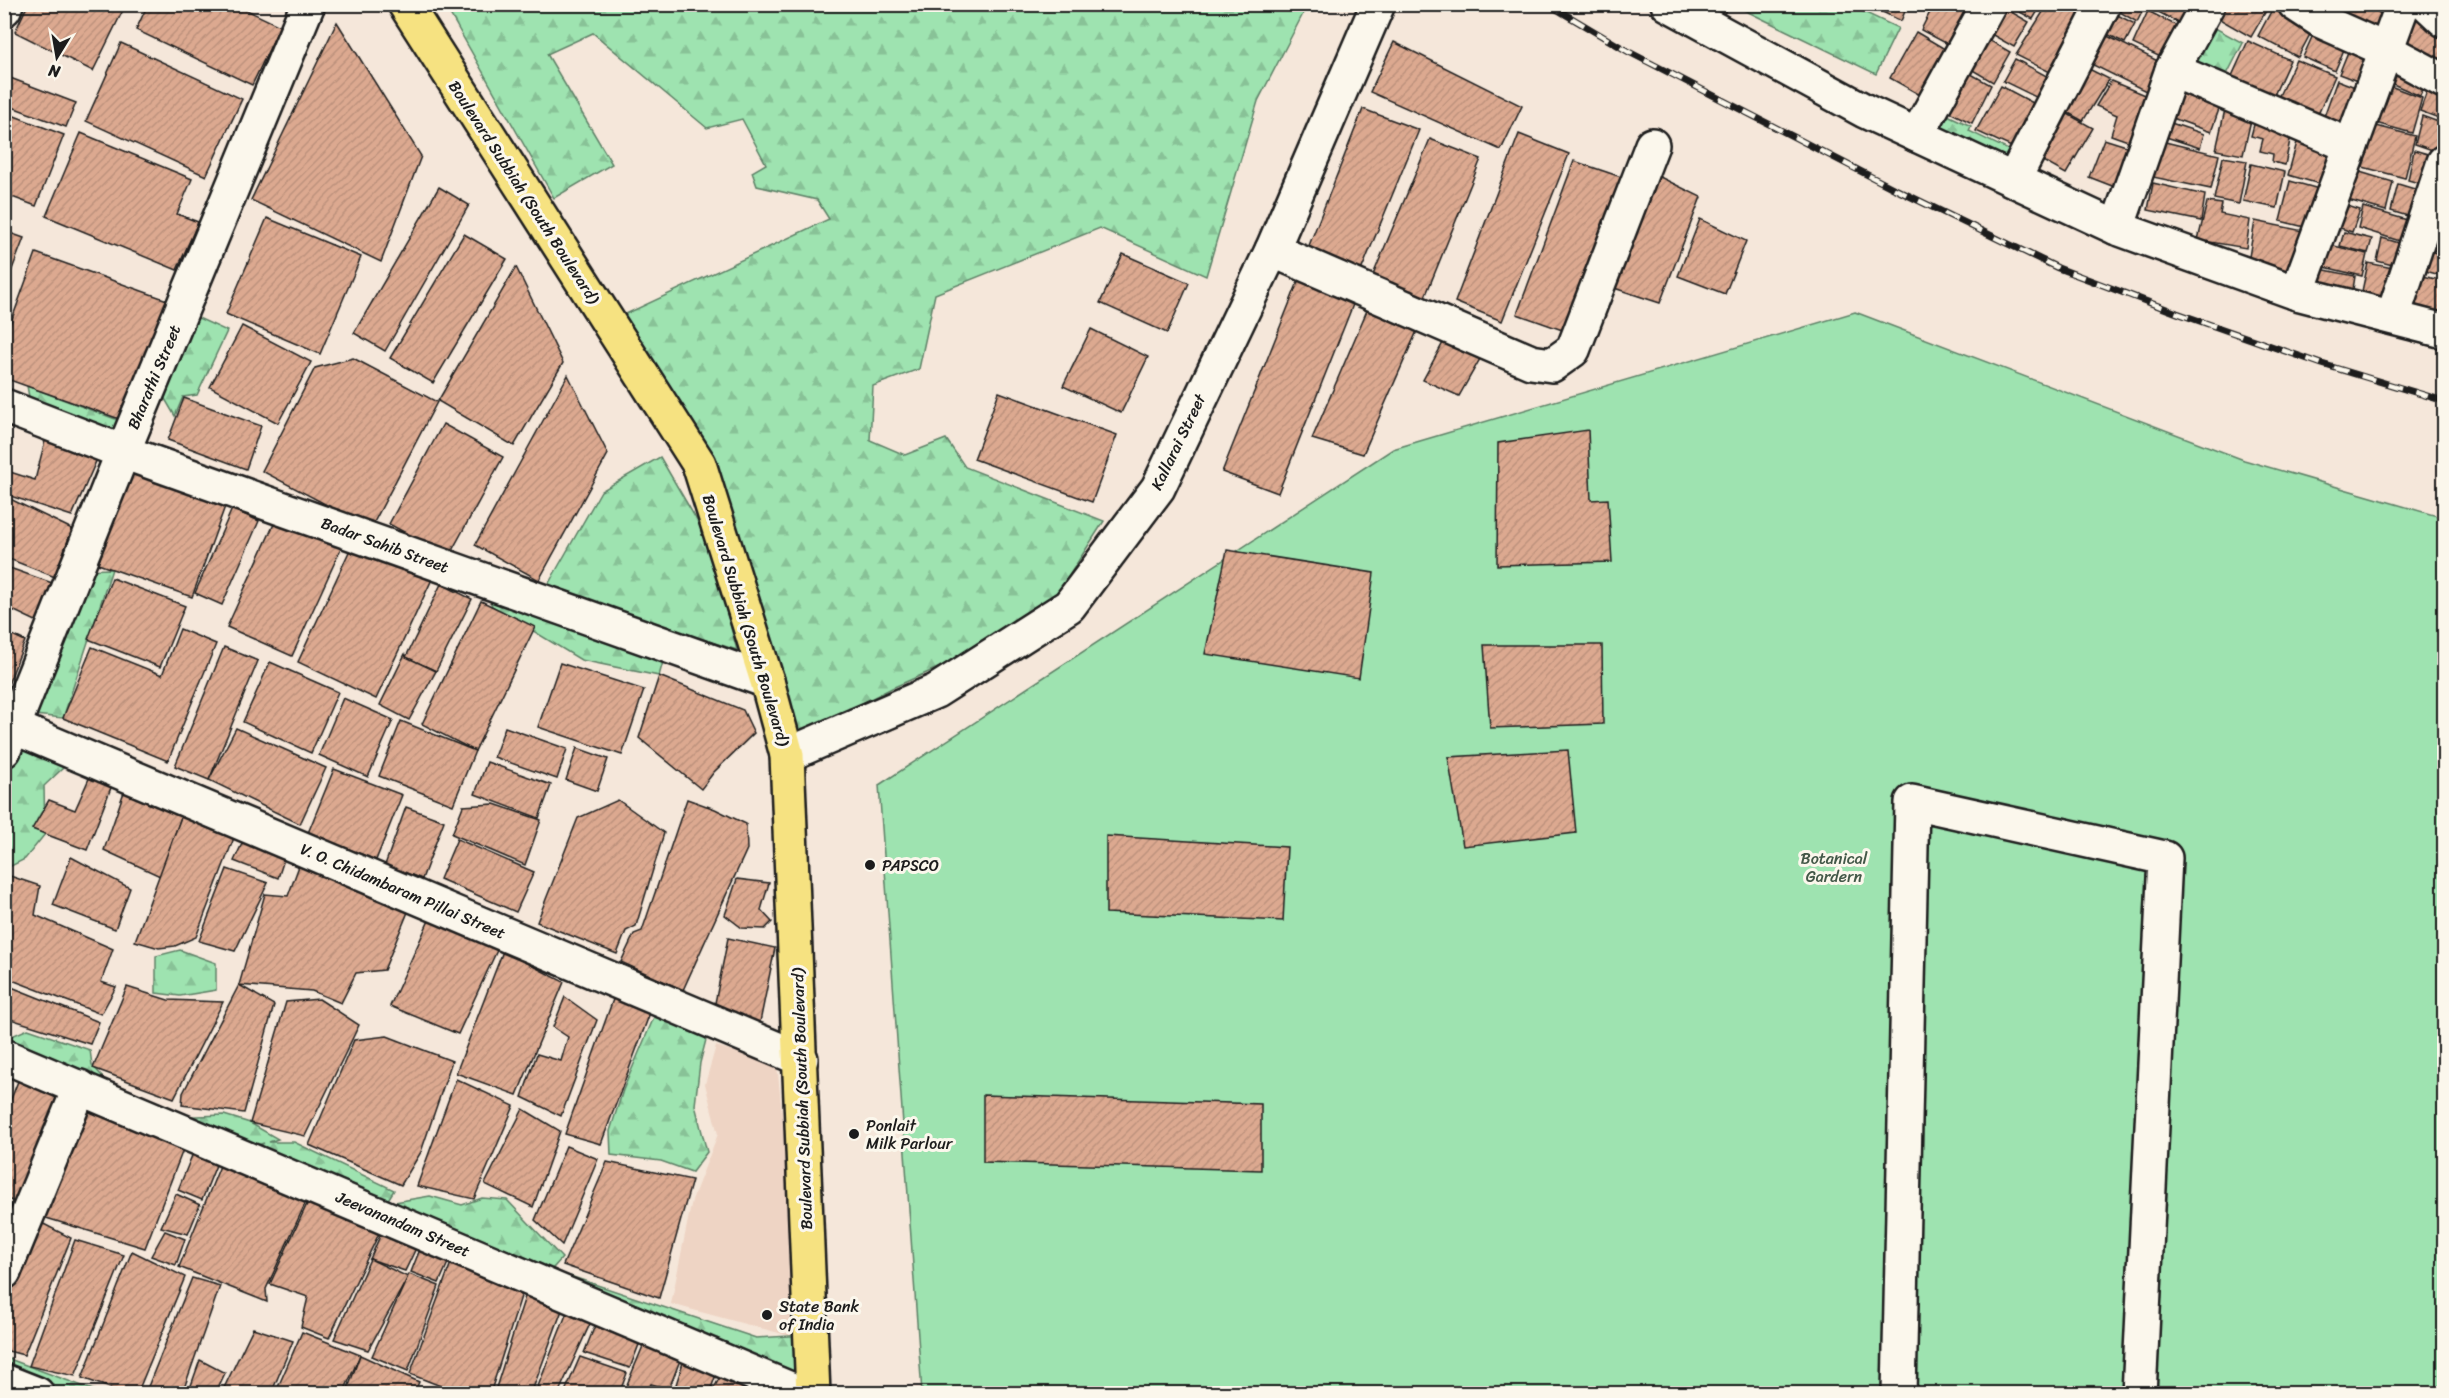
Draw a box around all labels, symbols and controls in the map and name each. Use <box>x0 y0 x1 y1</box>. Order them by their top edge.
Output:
north arrow <box>27 27 87 87</box>
text: N <box>45 56 63 87</box>
street label: Boulevard Subbiah (South Boulevard) <box>441 74 608 311</box>
street label: Bharathi Street <box>119 320 189 434</box>
street label: Kallarai Street <box>1142 388 1214 495</box>
street label: Boulevard Subbiah (South Boulevard) <box>694 491 799 751</box>
street label: Badar Sahib Street <box>317 508 453 582</box>
street label: V. O. Chidambaram Pillai Street <box>296 835 510 947</box>
park label: Botanical Gardern <box>1801 844 1868 891</box>
place label: PAPSCO <box>882 851 939 880</box>
marker: PAPSCO <box>863 858 877 872</box>
street label: Boulevard Subbiah (South Boulevard) <box>783 966 821 1230</box>
place label: Ponlait Milk Parlour <box>866 1111 954 1158</box>
marker: Ponlait Milk Parlour <box>847 1127 861 1141</box>
street label: Jeevanandam Street <box>330 1182 475 1265</box>
place label: State Bank of India <box>779 1292 859 1339</box>
marker: State Bank of India <box>760 1308 774 1322</box>

